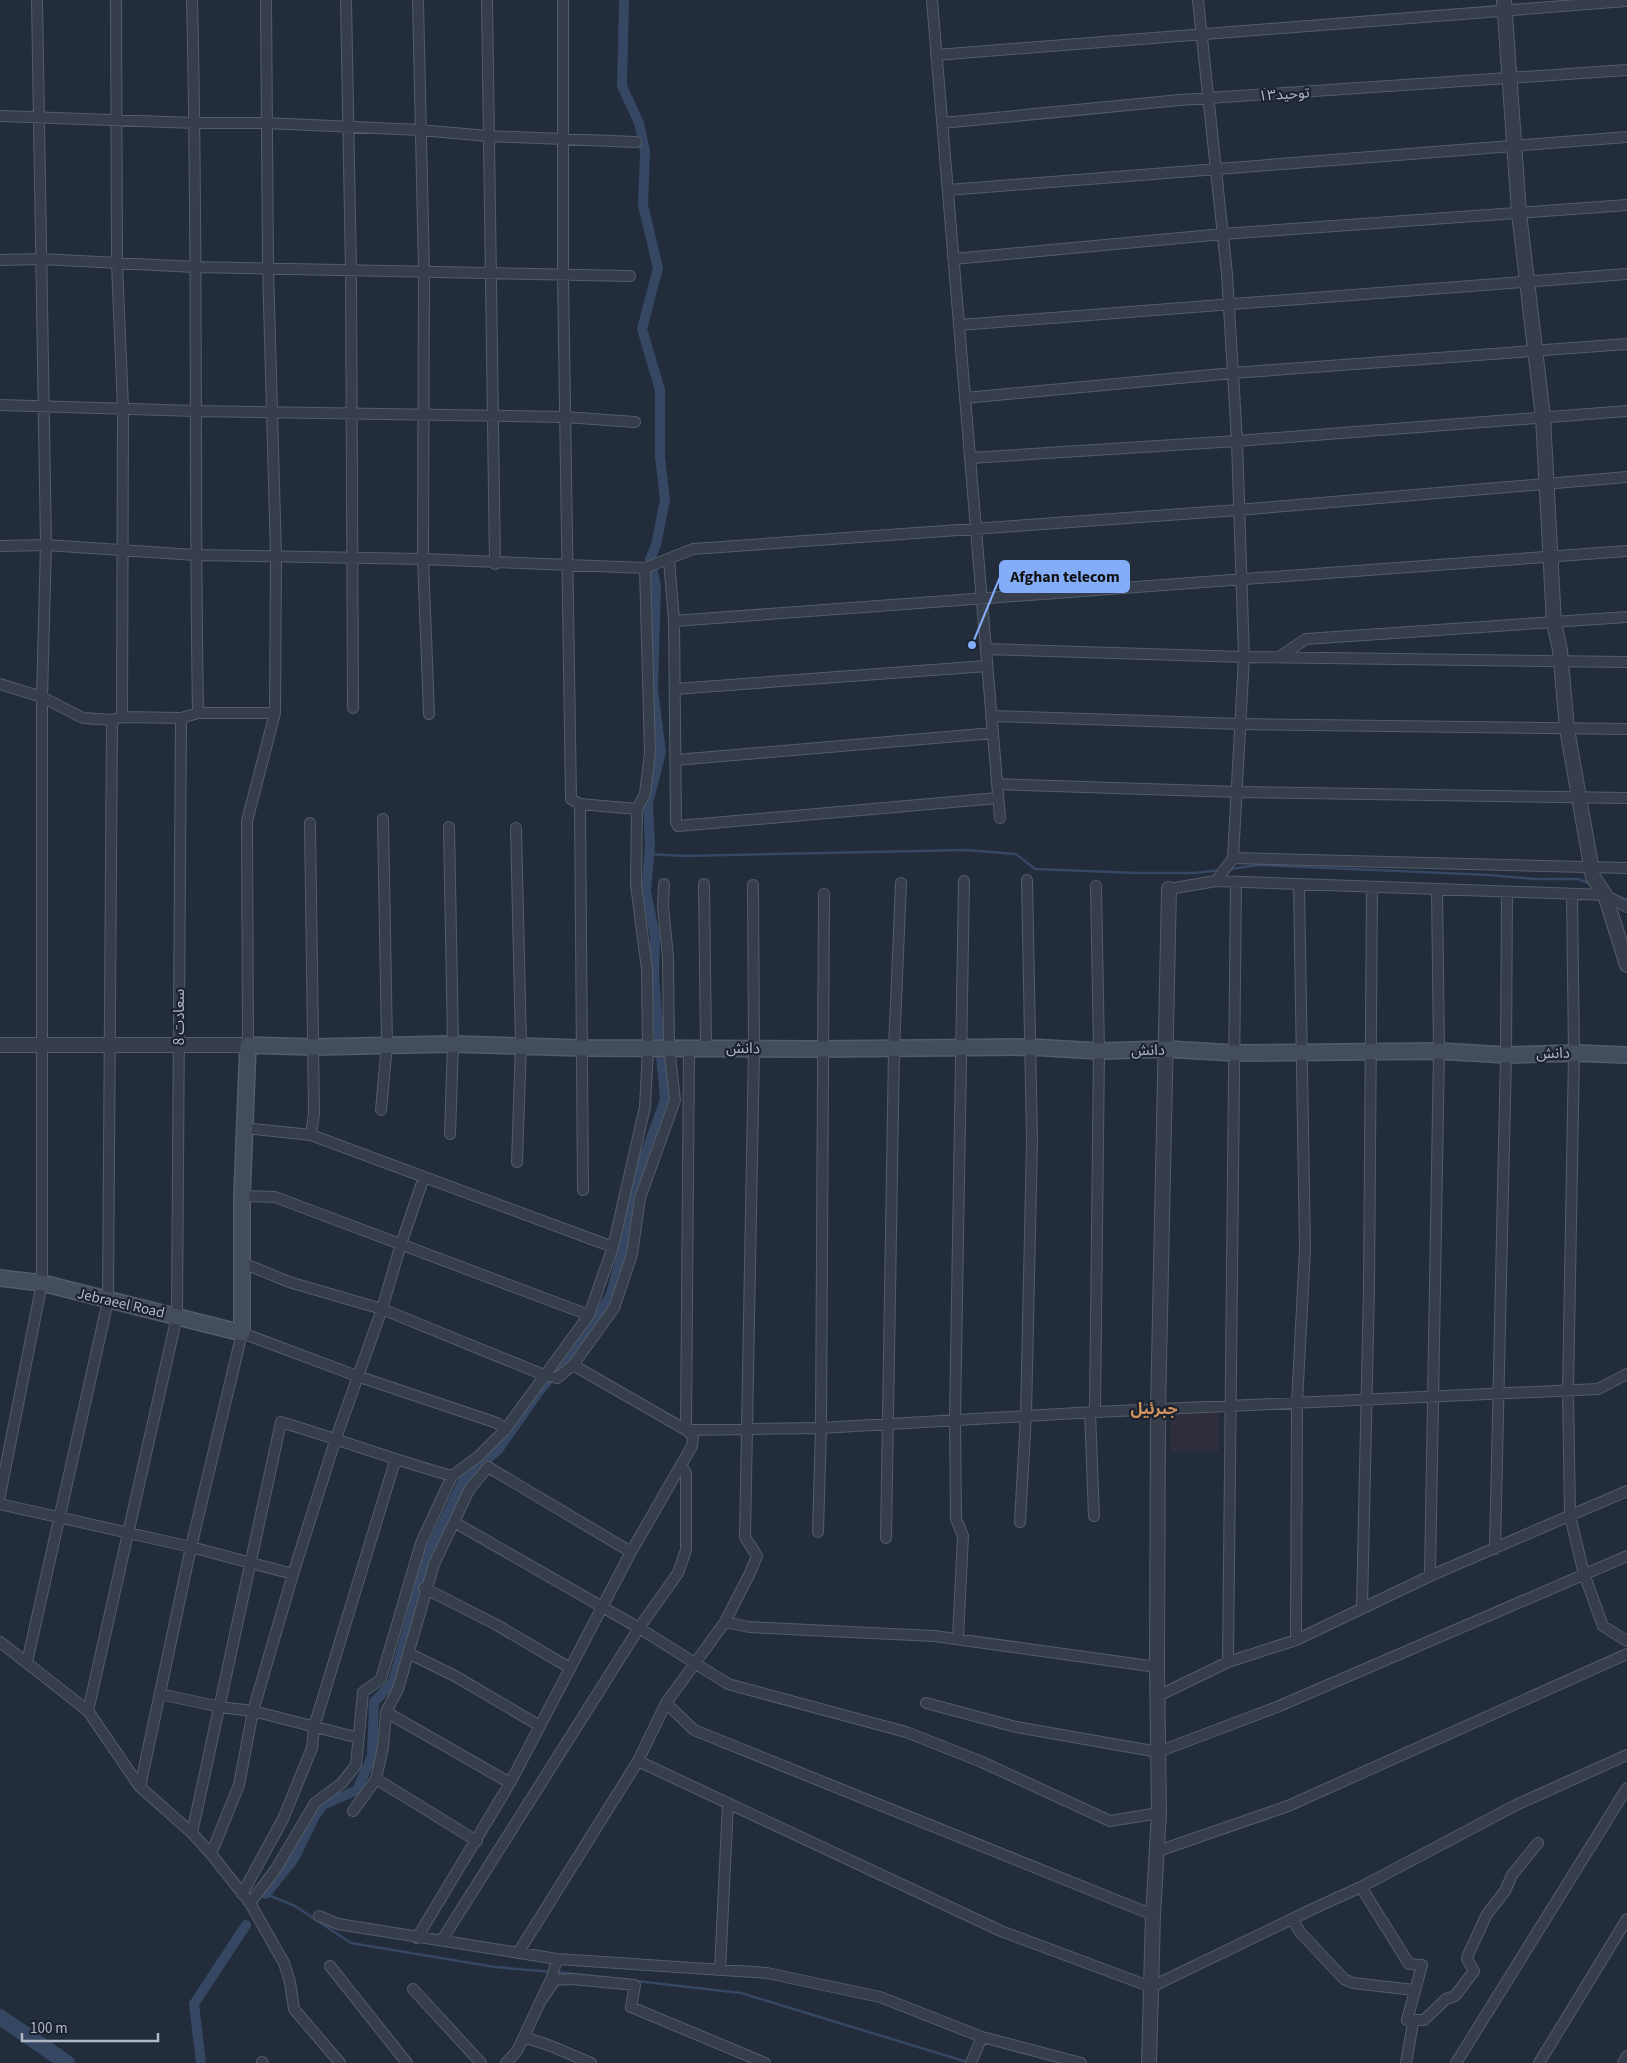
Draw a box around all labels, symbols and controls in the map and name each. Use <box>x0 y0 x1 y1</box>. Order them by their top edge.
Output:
street label: توحید۱۳ <box>1258 82 1310 107</box>
callout: Afghan telecom <box>1000 561 1129 592</box>
text: Afghan telecom <box>1009 566 1120 588</box>
street label: سعادت 8 <box>169 989 190 1045</box>
street label: دانش <box>726 1038 760 1059</box>
street label: دانش <box>1131 1040 1165 1061</box>
street label: دانش <box>1536 1043 1570 1064</box>
street label: Jebraeel Road <box>75 1283 167 1324</box>
district label: جبرئیل <box>1130 1398 1178 1420</box>
scale bar <box>22 2010 159 2042</box>
text: 100 m <box>30 2018 68 2039</box>

